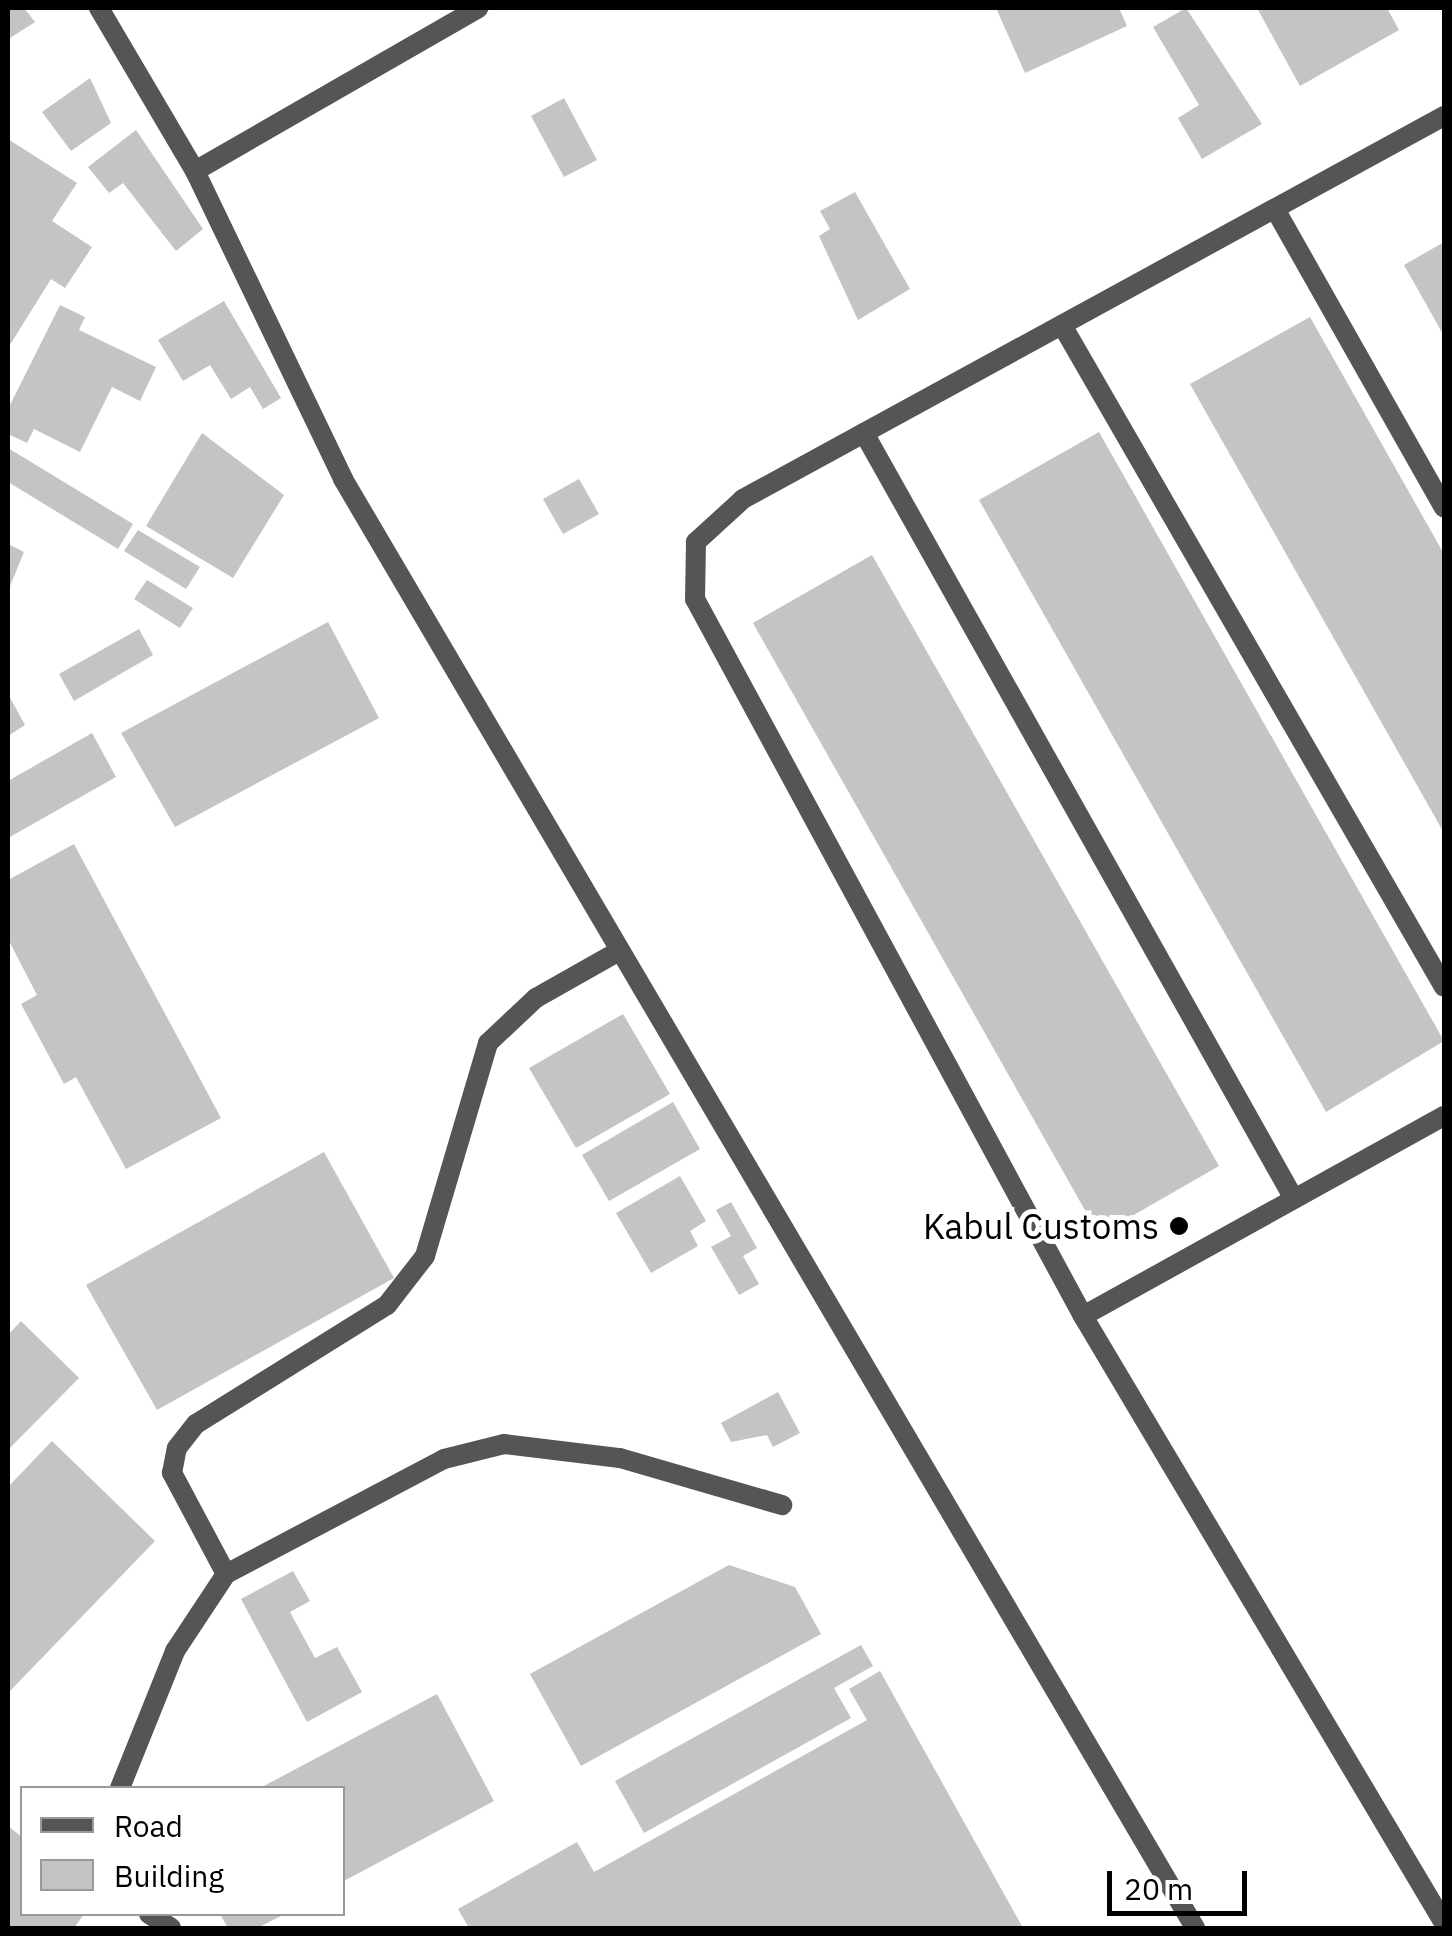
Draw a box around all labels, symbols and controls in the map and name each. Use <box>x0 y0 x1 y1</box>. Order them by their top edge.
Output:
place label: Kabul Customs <box>923 1205 1159 1247</box>
marker: Kabul Customs <box>1168 1215 1190 1237</box>
legend <box>20 1786 345 1916</box>
text: Road <box>114 1806 183 1845</box>
scale bar <box>1112 1851 1252 1913</box>
text: Building <box>114 1856 224 1895</box>
text: 20 m <box>1124 1869 1193 1908</box>

